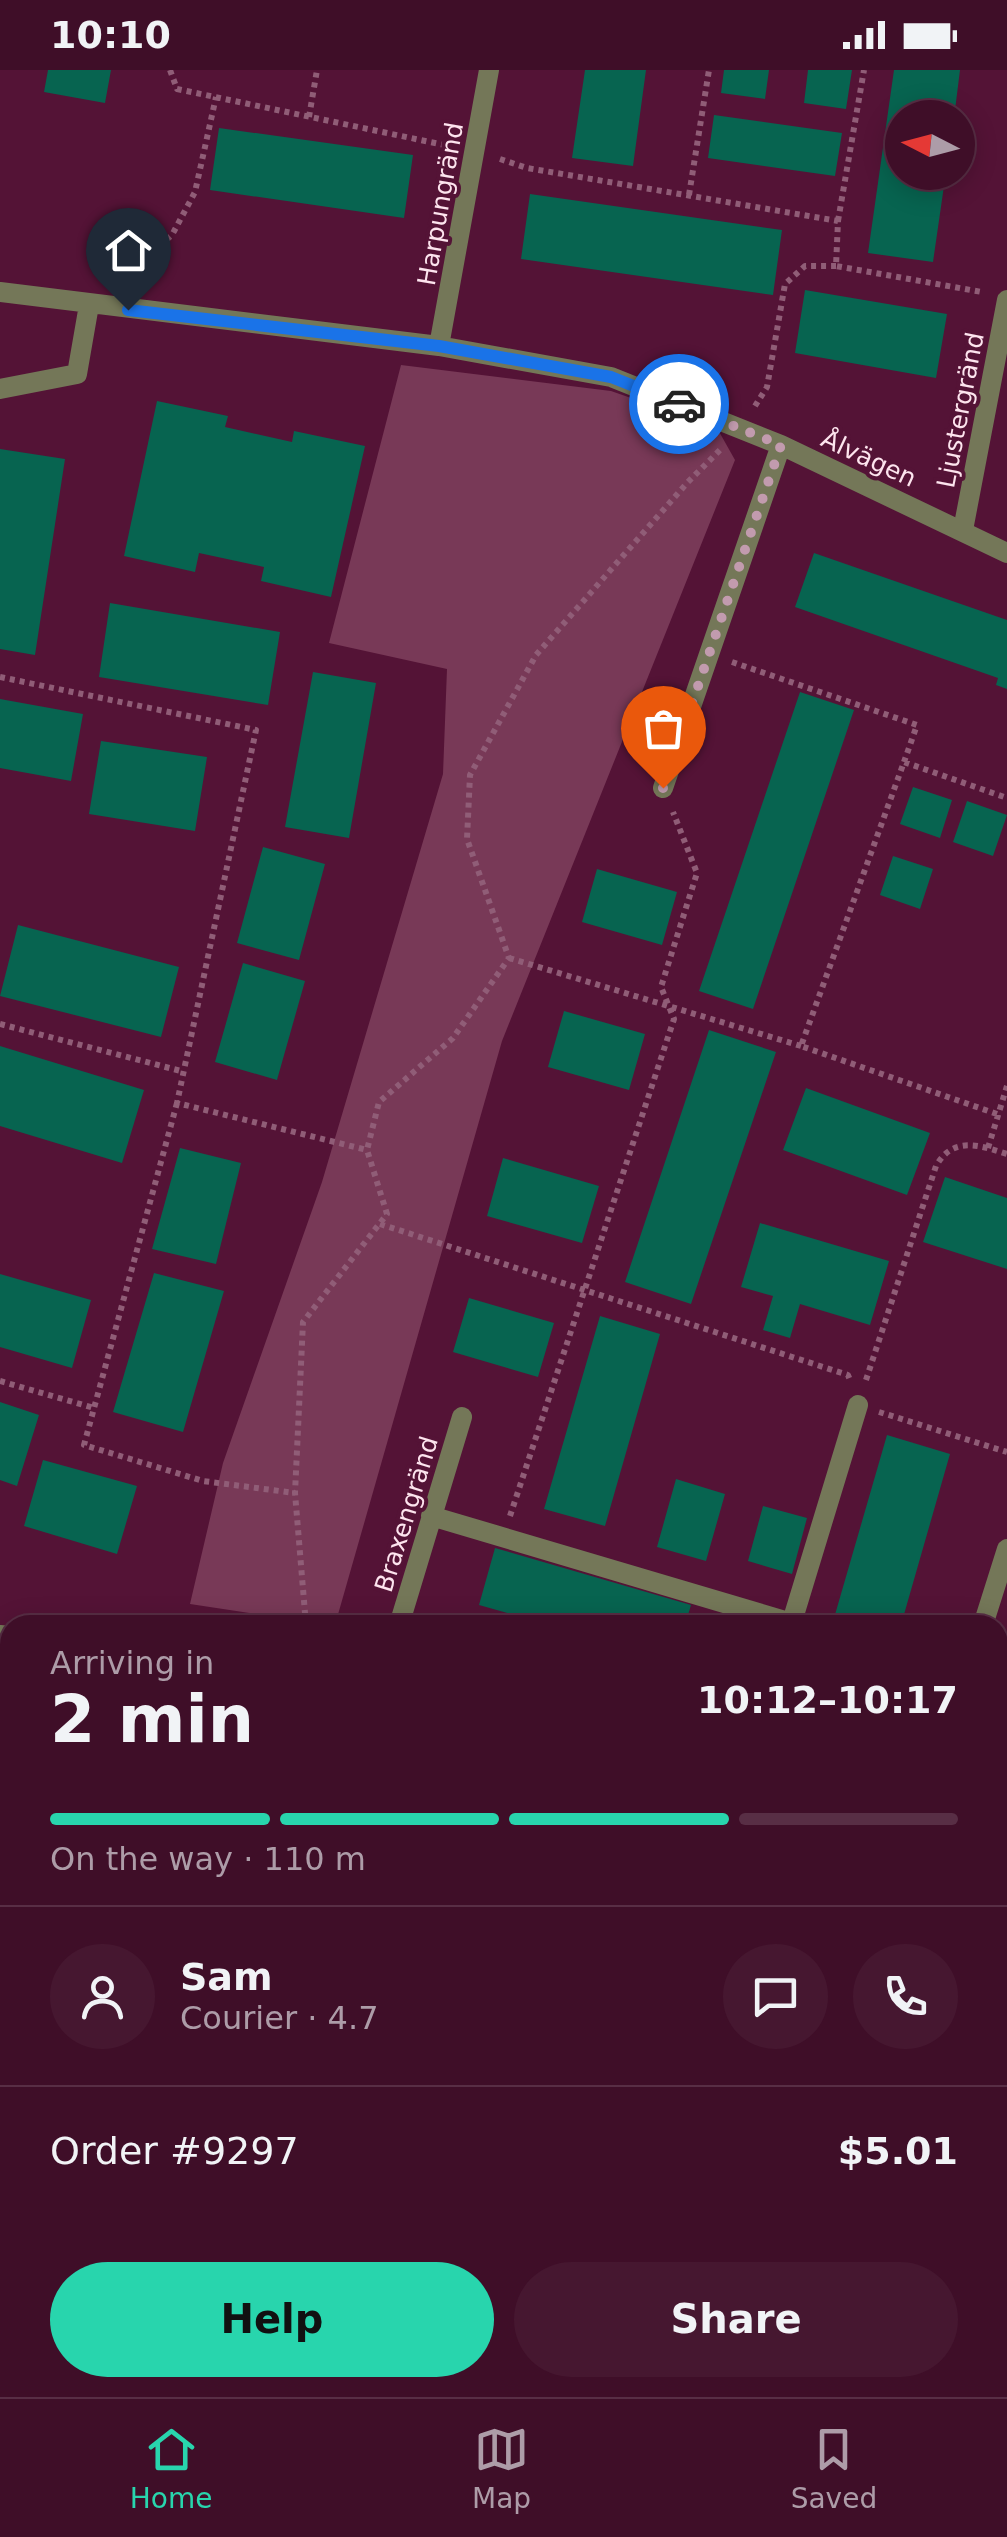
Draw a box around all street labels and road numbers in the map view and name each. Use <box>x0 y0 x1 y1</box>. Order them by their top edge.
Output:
street label: Harpungränd <box>412 120 469 288</box>
street label: Ljustergränd <box>931 330 990 490</box>
street label: Ålvägen <box>817 424 921 493</box>
street label: Braxengränd <box>369 1433 444 1595</box>

